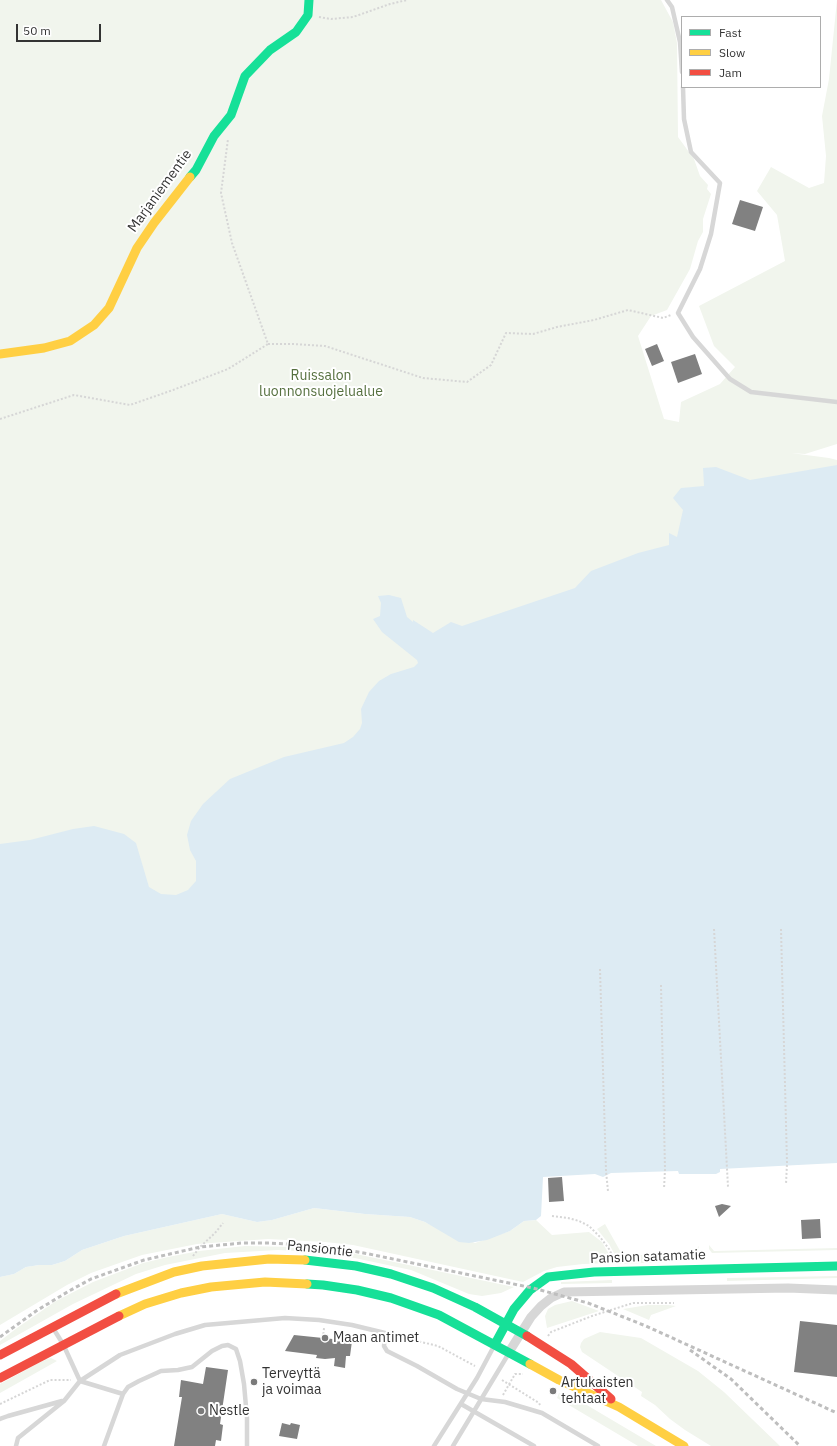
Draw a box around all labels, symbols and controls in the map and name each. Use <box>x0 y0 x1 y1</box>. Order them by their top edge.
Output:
scale bar <box>18 16 103 42</box>
legend <box>681 16 821 88</box>
text: 50 m <box>23 23 51 38</box>
text: Fast <box>719 25 742 40</box>
text: Slow <box>719 45 745 60</box>
text: Jam <box>719 65 742 80</box>
street label: Marjaniementie <box>124 146 196 236</box>
park label: Ruissalon luonnonsuojelualue <box>259 368 383 400</box>
street label: Pansiontie <box>286 1237 354 1261</box>
street label: Pansion satamatie <box>590 1247 706 1267</box>
place label: Maan antimet <box>333 1330 419 1346</box>
marker: Maan antimet <box>320 1333 330 1343</box>
place label: Terveyttä ja voimaa <box>262 1366 322 1398</box>
place label: Artukaisten tehtaat <box>561 1375 634 1408</box>
marker: Terveyttä ja voimaa <box>249 1377 259 1387</box>
marker: Artukaisten tehtaat <box>548 1386 558 1396</box>
place label: Nestle <box>209 1403 250 1419</box>
marker: Nestle <box>196 1406 206 1416</box>

